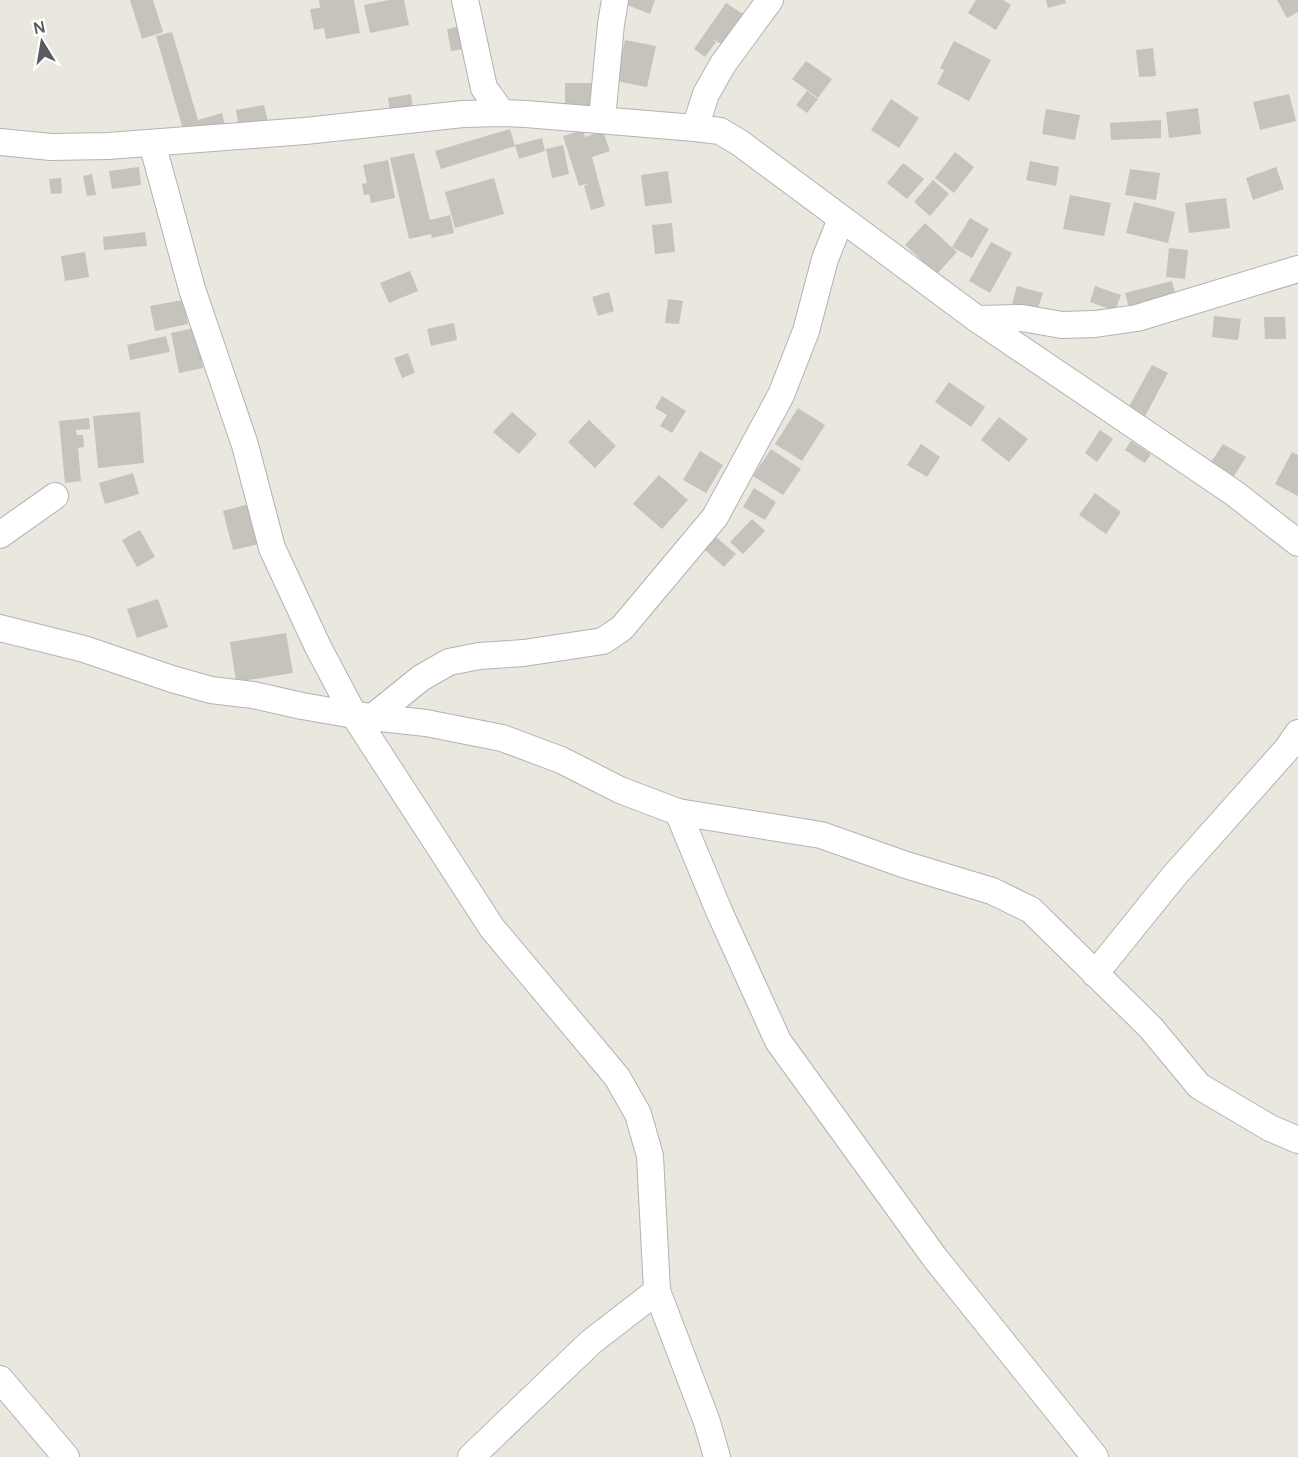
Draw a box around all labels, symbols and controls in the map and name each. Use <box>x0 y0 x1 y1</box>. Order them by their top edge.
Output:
north arrow <box>12 12 72 72</box>
text: N <box>31 15 47 39</box>

